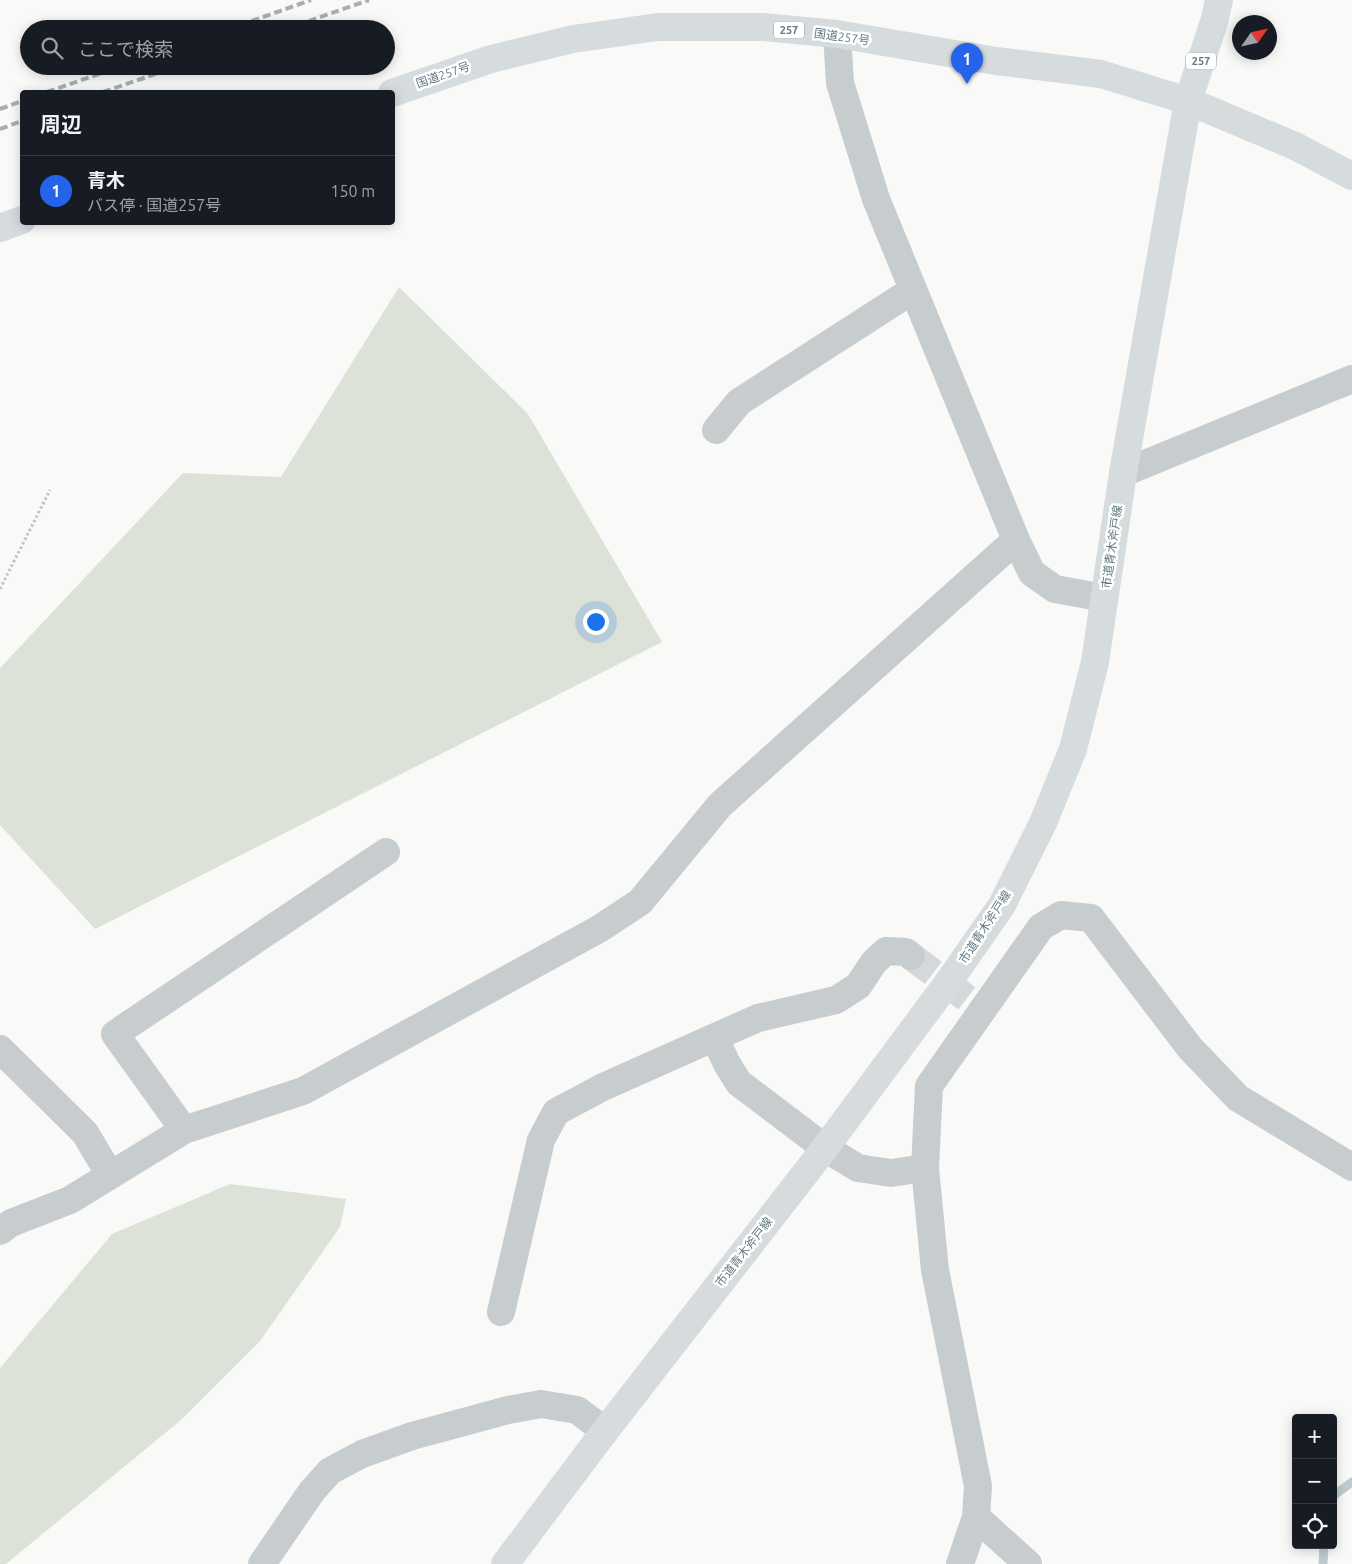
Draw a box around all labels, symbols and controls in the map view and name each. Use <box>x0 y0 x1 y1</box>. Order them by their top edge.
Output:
north arrow <box>1232 15 1277 60</box>
search box <box>20 20 395 75</box>
road number: 257 <box>774 22 804 38</box>
street label: 国道257号 <box>813 26 871 47</box>
icon: search <box>38 34 66 62</box>
text: ここで検索 <box>78 38 173 60</box>
pin: 1 <box>951 43 983 84</box>
road number: 257 <box>1186 52 1216 70</box>
street label: 国道257号 <box>414 59 472 90</box>
text: 周辺 <box>40 112 82 136</box>
text: 青木 <box>87 169 125 191</box>
text: 1 <box>51 182 61 200</box>
text: 150 m <box>330 182 375 200</box>
text: バス停 · 国道257号 <box>87 196 221 214</box>
street label: 市道青木斧戸線 <box>1099 504 1124 589</box>
your location <box>583 609 609 635</box>
street label: 市道青木斧戸線 <box>956 888 1013 965</box>
street label: 市道青木斧戸線 <box>713 1215 775 1289</box>
map controls <box>1292 1414 1337 1549</box>
button: + <box>1292 1414 1337 1459</box>
button: − <box>1292 1459 1337 1504</box>
button: locate <box>1292 1504 1337 1549</box>

